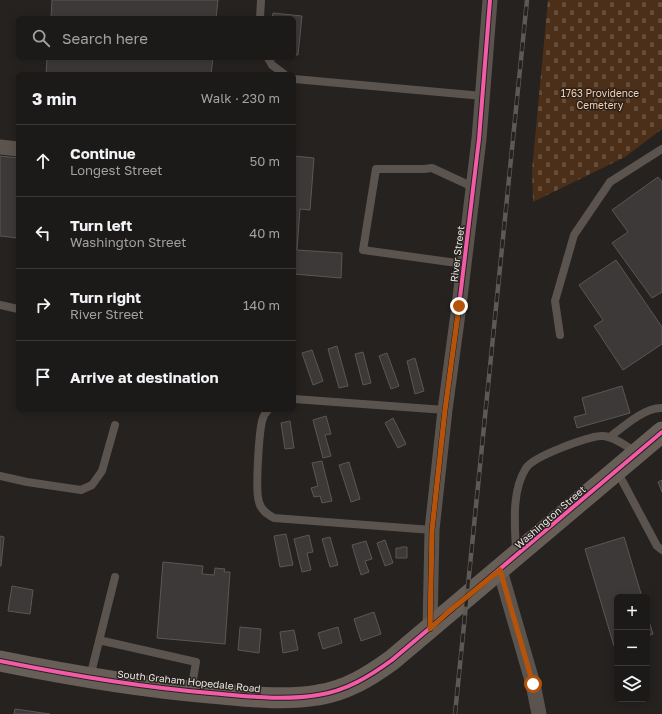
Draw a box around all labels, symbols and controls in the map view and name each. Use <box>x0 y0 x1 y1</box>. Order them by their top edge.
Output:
search box <box>16 16 296 60</box>
icon: search <box>30 27 52 49</box>
text: Search here <box>62 29 148 47</box>
park label: 1763 Providence Cemetery <box>561 87 639 111</box>
text: 3 min <box>32 88 76 109</box>
text: Walk · 230 m <box>201 90 280 106</box>
text: Continue <box>70 144 136 162</box>
icon: ahead <box>32 150 54 172</box>
text: 50 m <box>250 153 280 169</box>
text: Longest Street <box>70 162 162 178</box>
text: Turn left <box>70 216 132 234</box>
icon: left <box>32 222 54 244</box>
text: 40 m <box>249 225 280 241</box>
street label: River Street <box>448 225 466 283</box>
text: Washington Street <box>70 234 186 250</box>
text: Turn right <box>70 288 141 306</box>
icon: right <box>32 294 54 316</box>
text: 140 m <box>243 297 280 313</box>
route end <box>450 297 468 315</box>
text: River Street <box>70 306 144 322</box>
icon: arrive <box>32 366 54 388</box>
text: Arrive at destination <box>70 368 219 386</box>
street label: Washington Street <box>512 483 588 551</box>
map controls <box>614 594 650 702</box>
button: + <box>614 594 650 630</box>
button: − <box>614 630 650 666</box>
button: layers <box>614 666 650 702</box>
street label: South Graham Hopedale Road <box>117 668 261 694</box>
route start <box>524 675 542 693</box>

